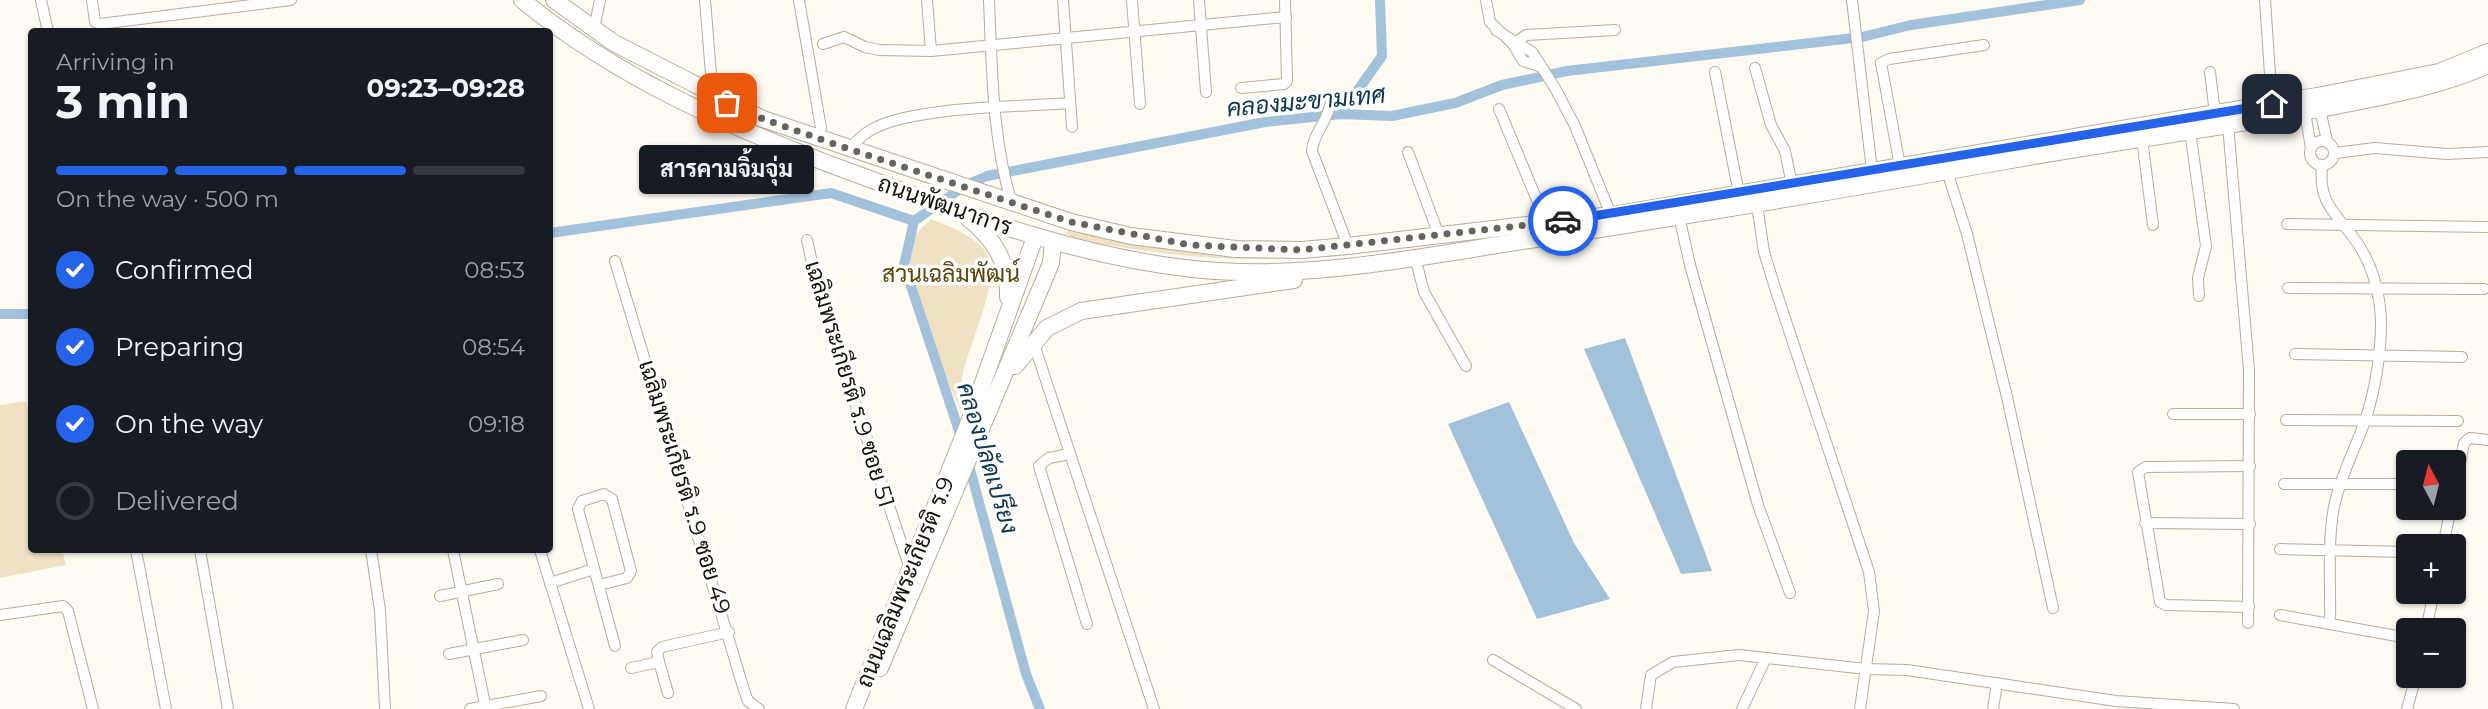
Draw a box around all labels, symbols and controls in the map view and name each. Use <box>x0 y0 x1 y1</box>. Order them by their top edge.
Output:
text: Arriving in <box>56 48 175 76</box>
text: 09:23–09:28 <box>367 72 525 104</box>
text: 3 min <box>56 73 190 130</box>
pin <box>697 73 757 133</box>
pin <box>2242 74 2302 134</box>
water label: คลองมะขามเทศ <box>1225 80 1387 122</box>
icon: bag <box>708 84 746 122</box>
icon: home <box>2253 85 2291 123</box>
callout: สารคามจิ้มจุ่ม <box>640 145 814 194</box>
text: สารคามจิ้มจุ่ม <box>660 155 793 183</box>
street label: ถนนพัฒนาการ <box>874 169 1016 241</box>
text: On the way · 500 m <box>56 185 279 213</box>
courier <box>1528 186 1598 256</box>
icon: car <box>1544 202 1582 240</box>
icon: check <box>56 251 94 289</box>
text: Confirmed <box>115 254 254 286</box>
text: 08:53 <box>464 256 525 284</box>
street label: เฉลิมพระเกียรติ ร.9 ซอย 51 <box>799 257 902 511</box>
park label: สวนเฉลิมพัฒน์ <box>882 258 1020 288</box>
icon: check <box>56 328 94 366</box>
text: Preparing <box>115 331 244 363</box>
text: 08:54 <box>462 333 525 361</box>
street label: เฉลิมพระเกียรติ ร.9 ซอย 49 <box>633 356 738 617</box>
water label: คลองปลัดเปรียง <box>951 379 1025 537</box>
icon: check <box>56 405 94 443</box>
text: On the way <box>115 408 263 440</box>
text: 09:18 <box>468 410 525 438</box>
north arrow <box>2396 450 2466 520</box>
map controls <box>2396 450 2466 688</box>
street label: ถนนเฉลิมพระเกียรติ ร.9 <box>849 472 960 692</box>
text: Delivered <box>115 485 239 517</box>
button: + <box>2396 534 2466 604</box>
button: − <box>2396 618 2466 688</box>

